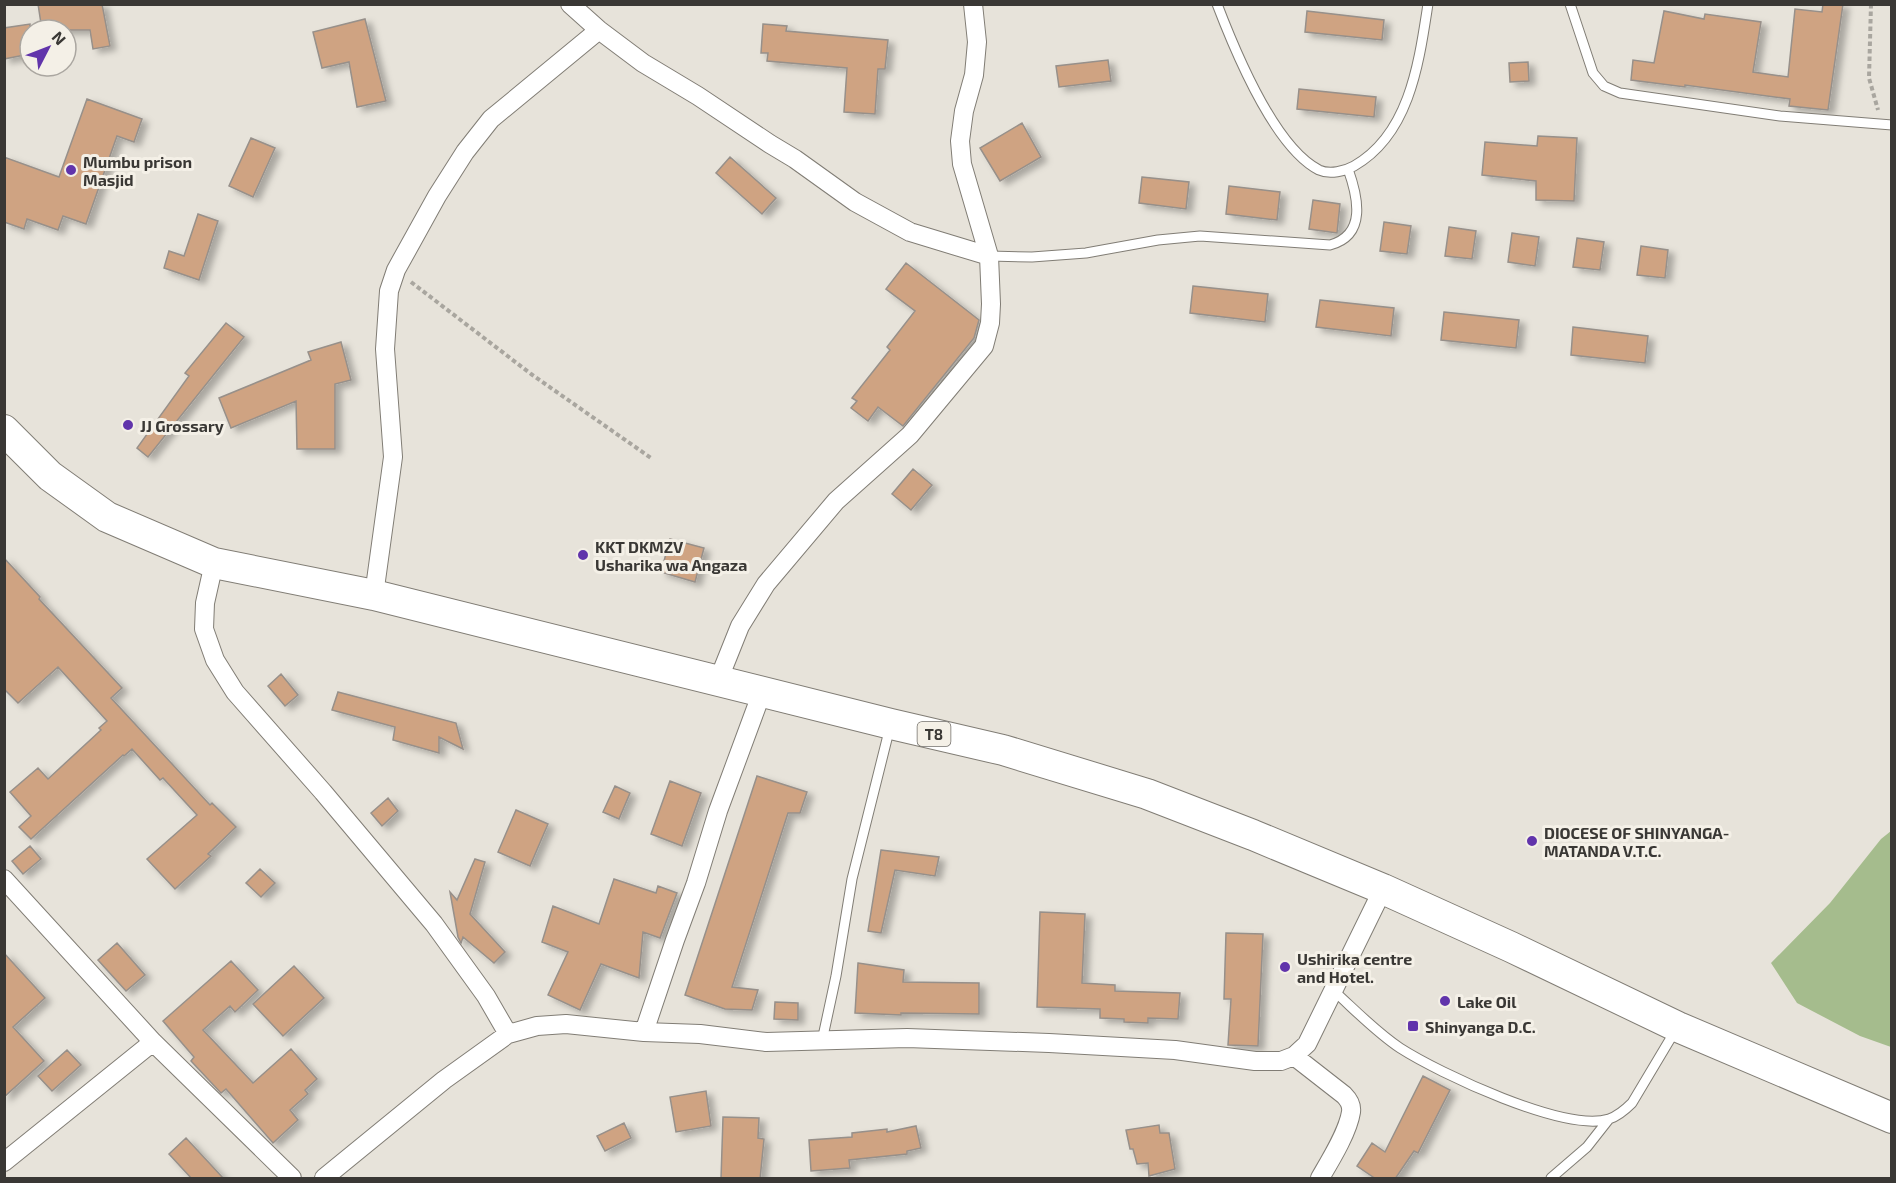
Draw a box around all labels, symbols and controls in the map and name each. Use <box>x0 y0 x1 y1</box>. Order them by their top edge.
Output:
north arrow <box>18 18 78 78</box>
text: N <box>49 27 70 48</box>
place label: Mumbu prison Masjid <box>83 152 192 189</box>
marker: Mumbu prison Masjid <box>64 163 78 177</box>
place label: JJ Grossary <box>140 416 224 436</box>
marker: JJ Grossary <box>121 418 135 432</box>
place label: KKT DKMZV Usharika wa Angaza <box>595 537 747 574</box>
marker: KKT DKMZV Usharika wa Angaza <box>576 548 590 562</box>
road number: T8 <box>918 722 950 746</box>
place label: DIOCESE OF SHINYANGA- MATANDA V.T.C. <box>1544 823 1729 860</box>
marker: DIOCESE OF SHINYANGA- MATANDA V.T.C. <box>1525 834 1539 848</box>
place label: Ushirika centre and Hotel. <box>1297 949 1412 986</box>
marker: Ushirika centre and Hotel. <box>1278 960 1292 974</box>
place label: Lake Oil <box>1457 992 1517 1011</box>
marker: Lake Oil <box>1438 994 1452 1008</box>
place label: Shinyanga D.C. <box>1425 1017 1536 1037</box>
marker: Shinyanga D.C. <box>1406 1019 1420 1033</box>

